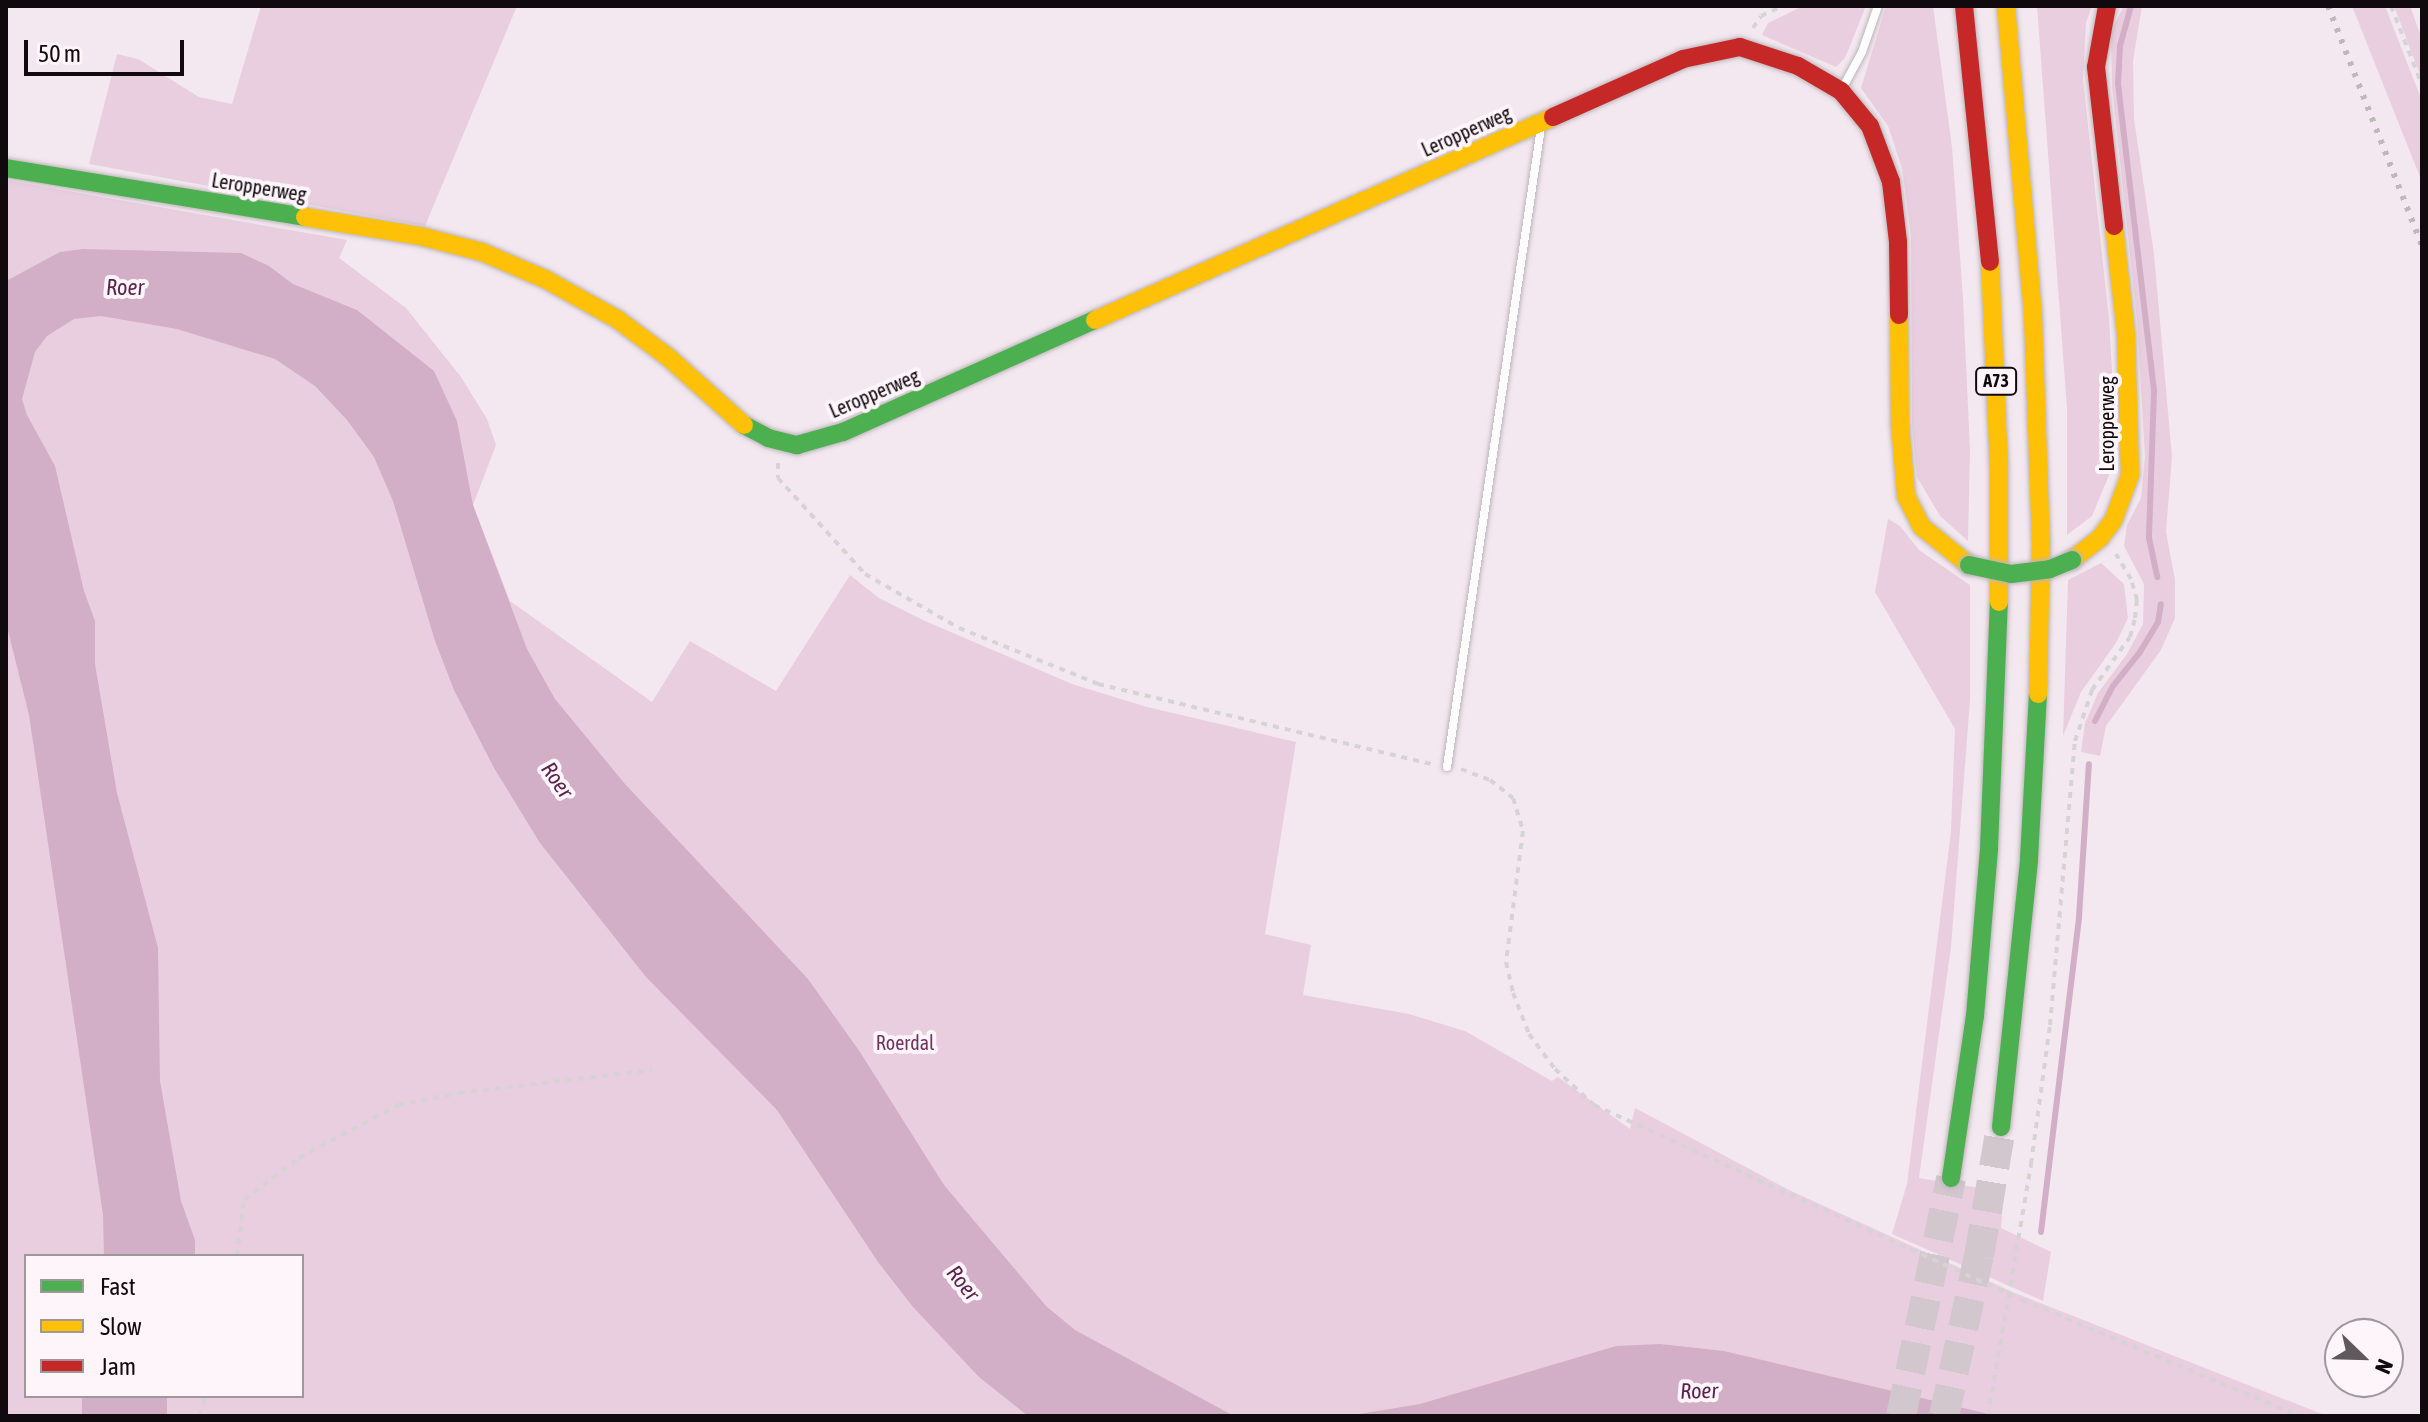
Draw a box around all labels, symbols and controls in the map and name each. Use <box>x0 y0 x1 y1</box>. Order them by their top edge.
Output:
scale bar <box>28 24 188 74</box>
text: 50 m <box>38 40 81 67</box>
street label: Leropperweg <box>1418 101 1514 161</box>
street label: Leropperweg <box>210 168 308 206</box>
water label: Roer <box>106 275 144 301</box>
street label: Leropperweg <box>825 363 923 423</box>
road number: A73 <box>1974 367 2018 395</box>
street label: Leropperweg <box>2094 376 2118 472</box>
water label: Roer <box>535 757 579 803</box>
park label: Roerdal <box>876 1030 934 1054</box>
legend <box>24 1254 304 1398</box>
water label: Roer <box>941 1260 985 1306</box>
text: Fast <box>100 1273 136 1300</box>
text: Slow <box>100 1313 142 1340</box>
north arrow <box>2324 1318 2404 1398</box>
text: Jam <box>100 1353 136 1380</box>
text: N <box>2370 1356 2399 1378</box>
water label: Roer <box>1680 1377 1718 1405</box>

